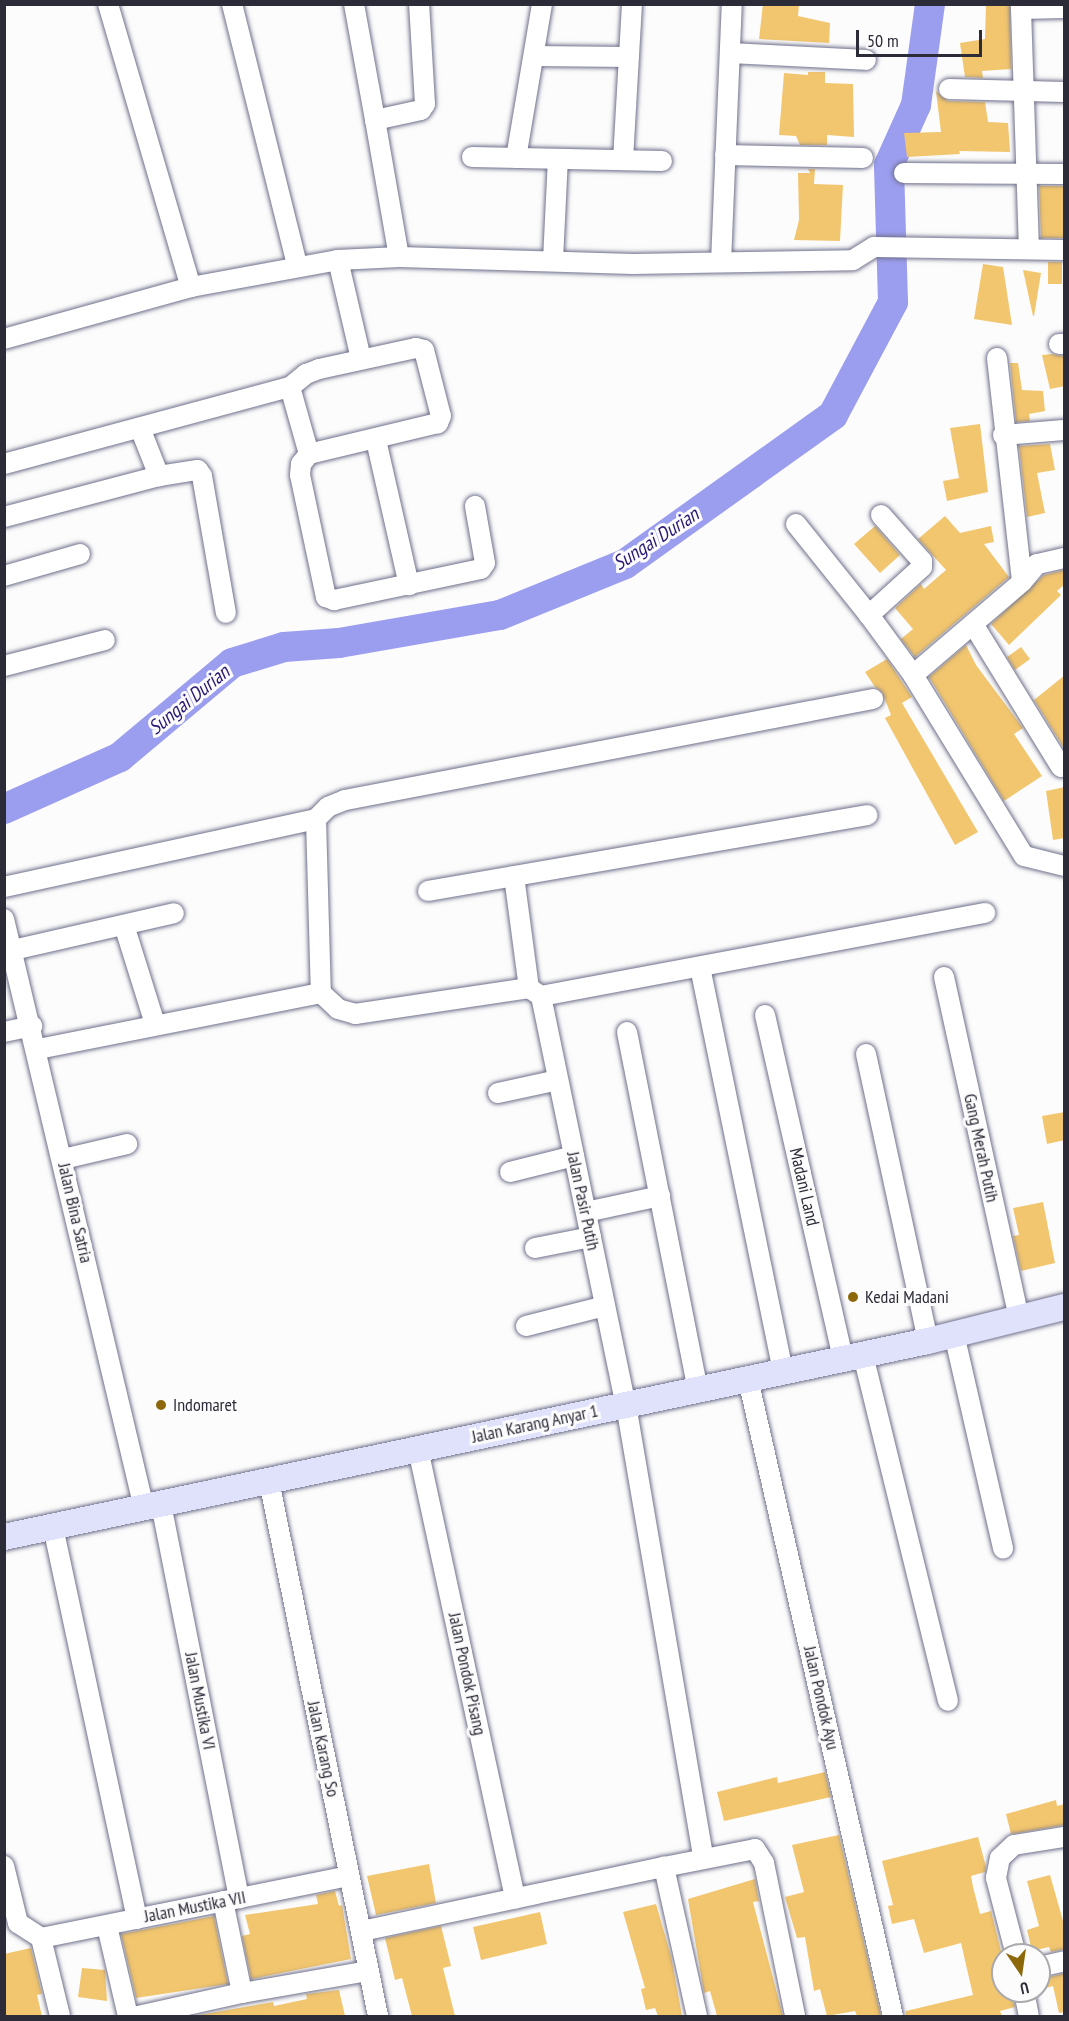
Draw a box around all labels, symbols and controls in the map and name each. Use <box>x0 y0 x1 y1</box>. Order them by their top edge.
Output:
scale bar <box>859 18 985 56</box>
text: 50 m <box>867 29 899 52</box>
water label: Sungai Durian <box>609 503 703 575</box>
water label: Sungai Durian <box>144 660 234 740</box>
street label: Gang Merah Putih <box>959 1092 1003 1204</box>
street label: Madani Land <box>785 1146 823 1228</box>
street label: Jalan Pasir Putih <box>562 1150 604 1252</box>
street label: Jalan Bina Satria <box>53 1161 97 1265</box>
place label: Kedai Madani <box>865 1286 949 1308</box>
marker: Kedai Madani <box>846 1290 860 1304</box>
place label: Indomaret <box>173 1394 237 1416</box>
marker: Indomaret <box>154 1398 168 1412</box>
street label: Jalan Karang Anyar 1 <box>470 1400 600 1448</box>
street label: Jalan Pondok Pisang <box>443 1610 491 1738</box>
street label: Jalan Pondok Ayu <box>798 1644 844 1752</box>
street label: Jalan Mustika VI <box>180 1650 220 1752</box>
street label: Jalan Karang So <box>302 1699 344 1799</box>
street label: Jalan Mustika VII <box>142 1887 248 1927</box>
north arrow <box>991 1943 1051 2003</box>
text: U <box>1018 1978 1031 1999</box>

